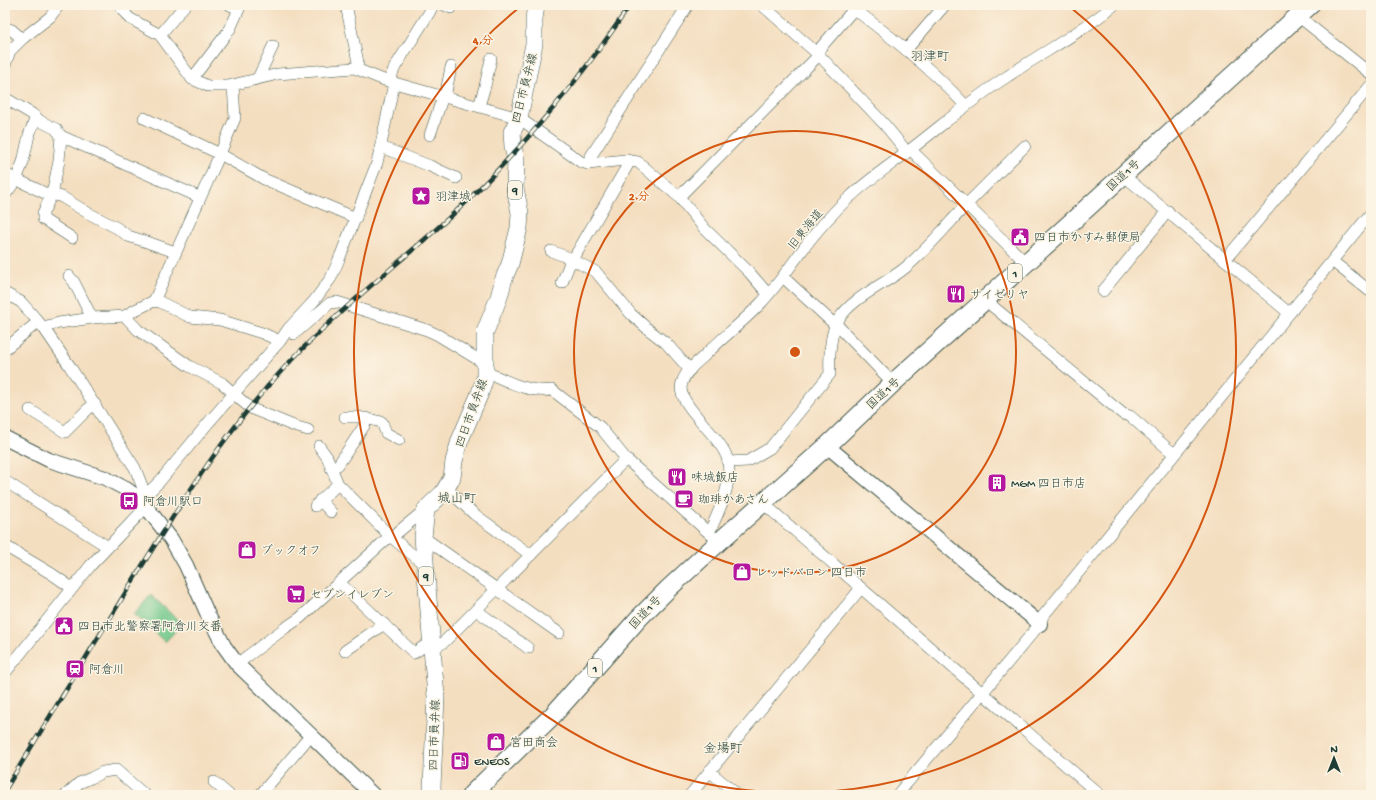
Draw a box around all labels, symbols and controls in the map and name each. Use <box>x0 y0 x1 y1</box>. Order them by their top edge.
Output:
text: 4 分 <box>472 34 493 49</box>
district label: 羽津町 <box>910 50 950 65</box>
street label: 四日市員弁線 <box>509 52 541 125</box>
street label: 国道1号 <box>1104 157 1144 196</box>
road number: 9 <box>508 181 522 199</box>
place icon: 羽津城 <box>410 185 432 207</box>
place label: 羽津城 <box>435 190 471 205</box>
text: 2 分 <box>629 190 649 205</box>
street label: 旧東海道 <box>785 207 827 253</box>
public building icon: 四日市かすみ郵便局 <box>1009 226 1031 248</box>
place label: 四日市かすみ郵便局 <box>1034 231 1141 246</box>
road number: 1 <box>1008 264 1022 282</box>
restaurant icon: サイゼリヤ <box>945 283 967 305</box>
place label: サイゼリヤ <box>970 289 1029 303</box>
centre of rings <box>788 345 802 359</box>
street label: 国道1号 <box>864 375 904 414</box>
street label: 四日市員弁線 <box>453 377 492 450</box>
restaurant icon: 味城飯店 <box>666 466 688 488</box>
place label: 味城飯店 <box>691 471 739 486</box>
building icon: MGM 四日市店 <box>986 472 1008 494</box>
place label: MGM 四日市店 <box>1011 477 1086 492</box>
cafe icon: 珈琲かあさん <box>673 488 695 510</box>
bus stop icon: 阿倉川駅口 <box>118 490 140 512</box>
district label: 城山町 <box>437 492 477 507</box>
place label: 珈琲かあさん <box>698 493 769 508</box>
place label: 阿倉川駅口 <box>143 495 203 510</box>
shop icon: ブックオフ <box>236 539 258 561</box>
place label: ブックオフ <box>261 544 321 559</box>
shop icon: レッドバロン 四日市 <box>731 561 753 583</box>
place label: レッドバロン 四日市 <box>756 566 867 581</box>
road number: 9 <box>419 567 433 585</box>
supermarket icon: セブンイレブン <box>285 583 307 605</box>
place label: セブンイレブン <box>310 588 394 603</box>
street label: 国道1号 <box>627 593 666 633</box>
public building icon: 四日市北警察署阿倉川交番 <box>53 615 75 637</box>
place label: 四日市北警察署阿倉川交番 <box>78 620 222 635</box>
station icon: 阿倉川 <box>64 658 86 680</box>
road number: 1 <box>588 659 602 677</box>
place label: 阿倉川 <box>89 663 125 678</box>
street label: 四日市員弁線 <box>427 699 444 771</box>
shop icon: 宮田商会 <box>485 731 507 753</box>
place label: 宮田商会 <box>510 736 558 751</box>
north arrow <box>1314 738 1354 778</box>
district label: 金場町 <box>703 741 743 757</box>
text: N <box>1330 744 1338 756</box>
fuel station icon: ENEOS <box>449 750 471 772</box>
place label: ENEOS <box>474 756 510 770</box>

